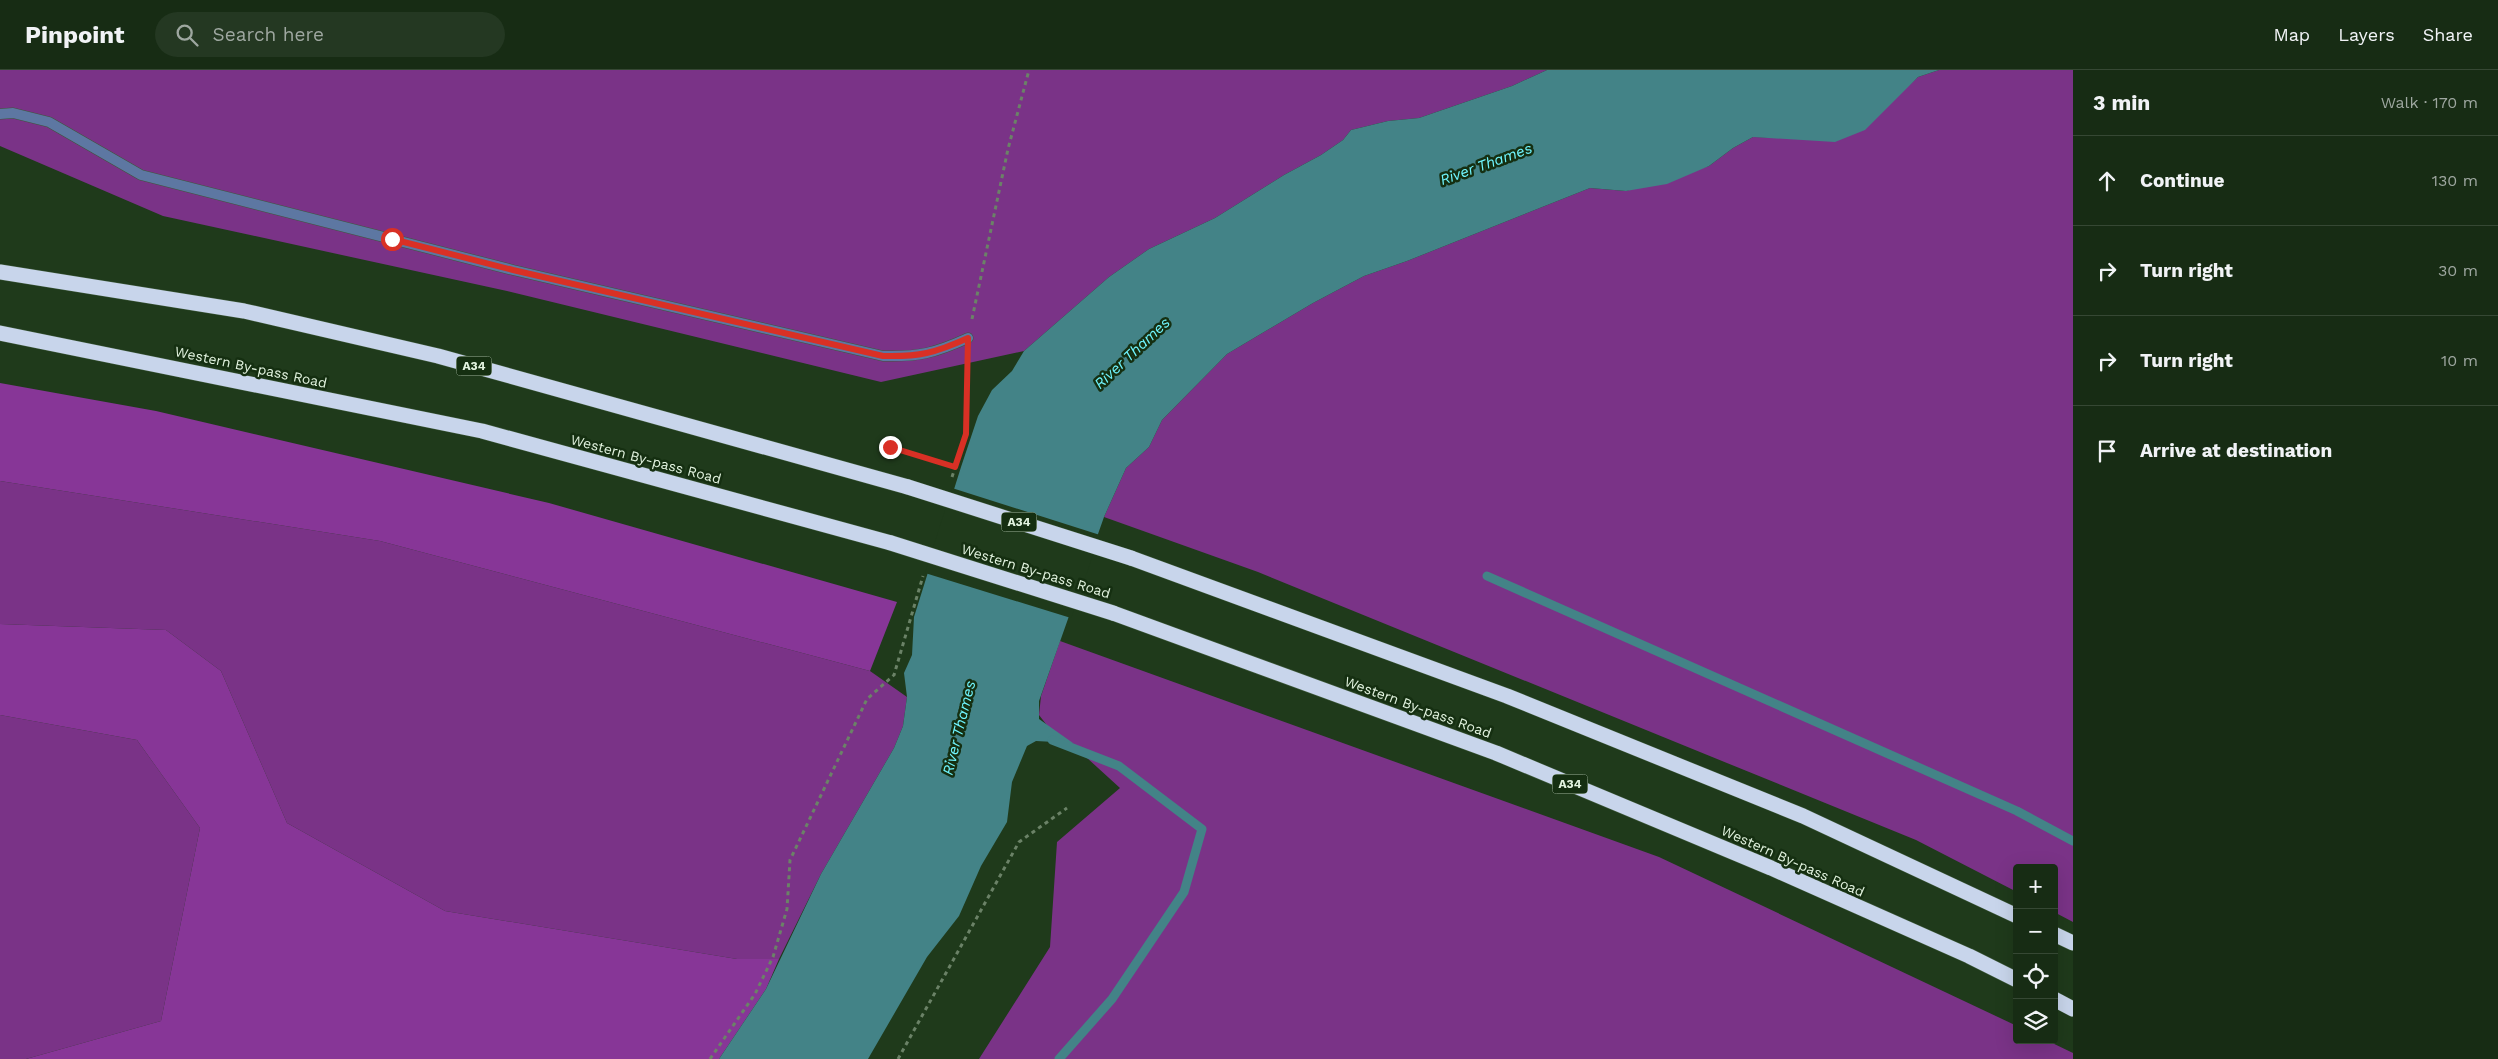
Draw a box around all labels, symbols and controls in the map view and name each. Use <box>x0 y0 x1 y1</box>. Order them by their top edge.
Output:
search box <box>155 12 505 57</box>
text: Pinpoint <box>25 21 125 49</box>
icon: search <box>173 21 201 49</box>
text: Search here <box>213 23 324 46</box>
text: Map <box>2273 24 2310 45</box>
text: Layers <box>2338 24 2395 45</box>
text: Share <box>2423 24 2473 45</box>
text: 3 min <box>2093 90 2150 115</box>
text: Walk · 170 m <box>2381 93 2478 112</box>
water label: River Thames <box>1437 139 1535 189</box>
icon: ahead <box>2093 167 2121 195</box>
text: Continue <box>2140 169 2224 192</box>
text: 130 m <box>2432 171 2478 190</box>
route start <box>381 228 404 251</box>
icon: right <box>2093 257 2121 285</box>
text: Turn right <box>2140 259 2233 282</box>
text: 30 m <box>2438 261 2478 280</box>
water label: River Thames <box>1091 313 1174 393</box>
street label: Western By-pass Road <box>173 343 329 391</box>
icon: right <box>2093 347 2121 375</box>
text: Turn right <box>2140 349 2233 372</box>
text: 10 m <box>2441 351 2478 370</box>
road number: A34 <box>456 356 492 376</box>
street label: Western By-pass Road <box>569 431 723 487</box>
route end <box>879 436 902 459</box>
icon: arrive <box>2093 437 2121 465</box>
text: Arrive at destination <box>2140 439 2332 462</box>
road number: A34 <box>1002 512 1036 532</box>
street label: Western By-pass Road <box>959 541 1113 601</box>
street label: Western By-pass Road <box>1342 673 1494 741</box>
water label: River Thames <box>939 679 980 777</box>
road number: A34 <box>1552 774 1588 794</box>
street label: Western By-pass Road <box>1719 822 1867 900</box>
map controls <box>2013 864 2058 1044</box>
button: + <box>2013 864 2058 909</box>
button: − <box>2013 909 2058 954</box>
button: locate <box>2013 954 2058 999</box>
button: layers <box>2013 999 2058 1044</box>

